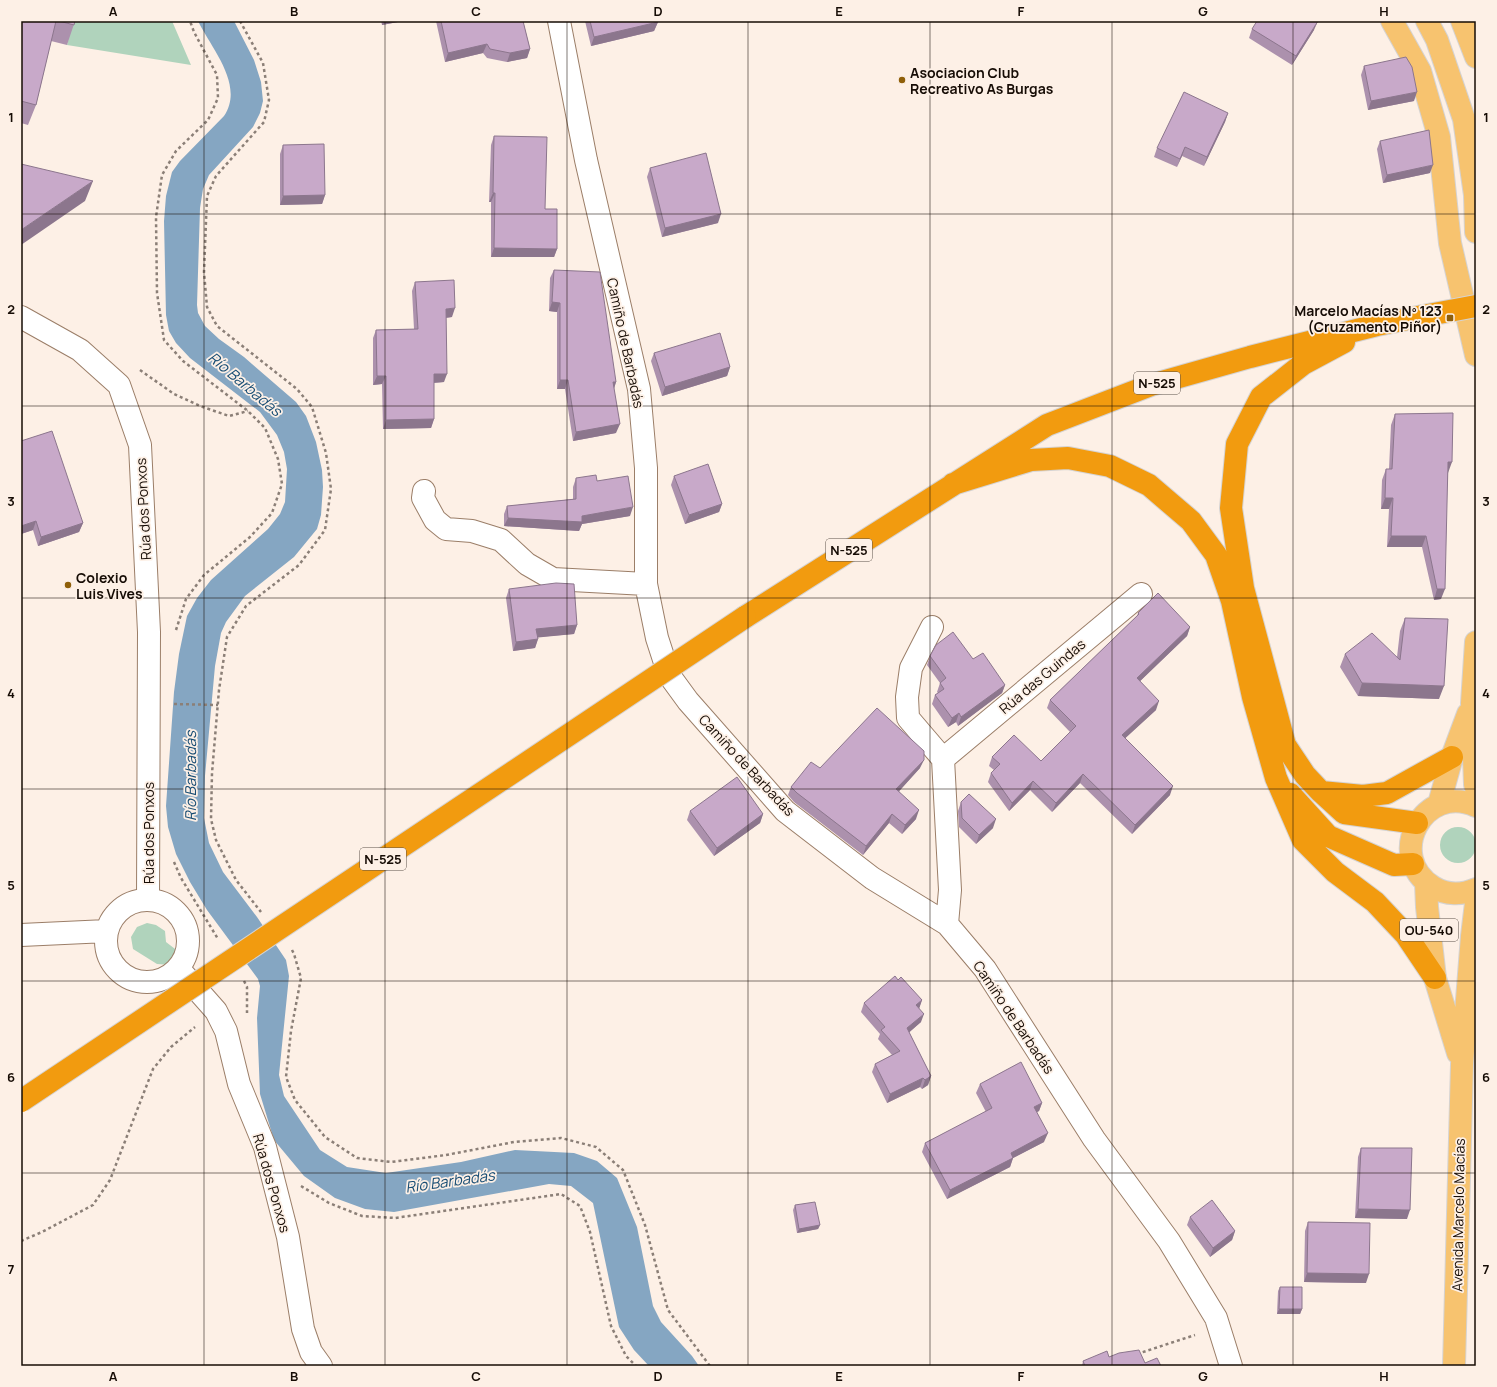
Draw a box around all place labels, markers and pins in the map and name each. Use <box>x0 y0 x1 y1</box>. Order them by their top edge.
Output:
place label: Asociacion Club Recreativo As Burgas <box>910 63 1054 98</box>
marker: Asociacion Club Recreativo As Burgas <box>897 75 907 85</box>
place label: Marcelo Macías Nº 123 (Cruzamento Piñor) <box>1294 301 1442 336</box>
marker: Marcelo Macías Nº 123 (Cruzamento Piñor) <box>1445 313 1455 323</box>
place label: Colexio Luis Vives <box>76 568 143 603</box>
marker: Colexio Luis Vives <box>63 580 73 590</box>

